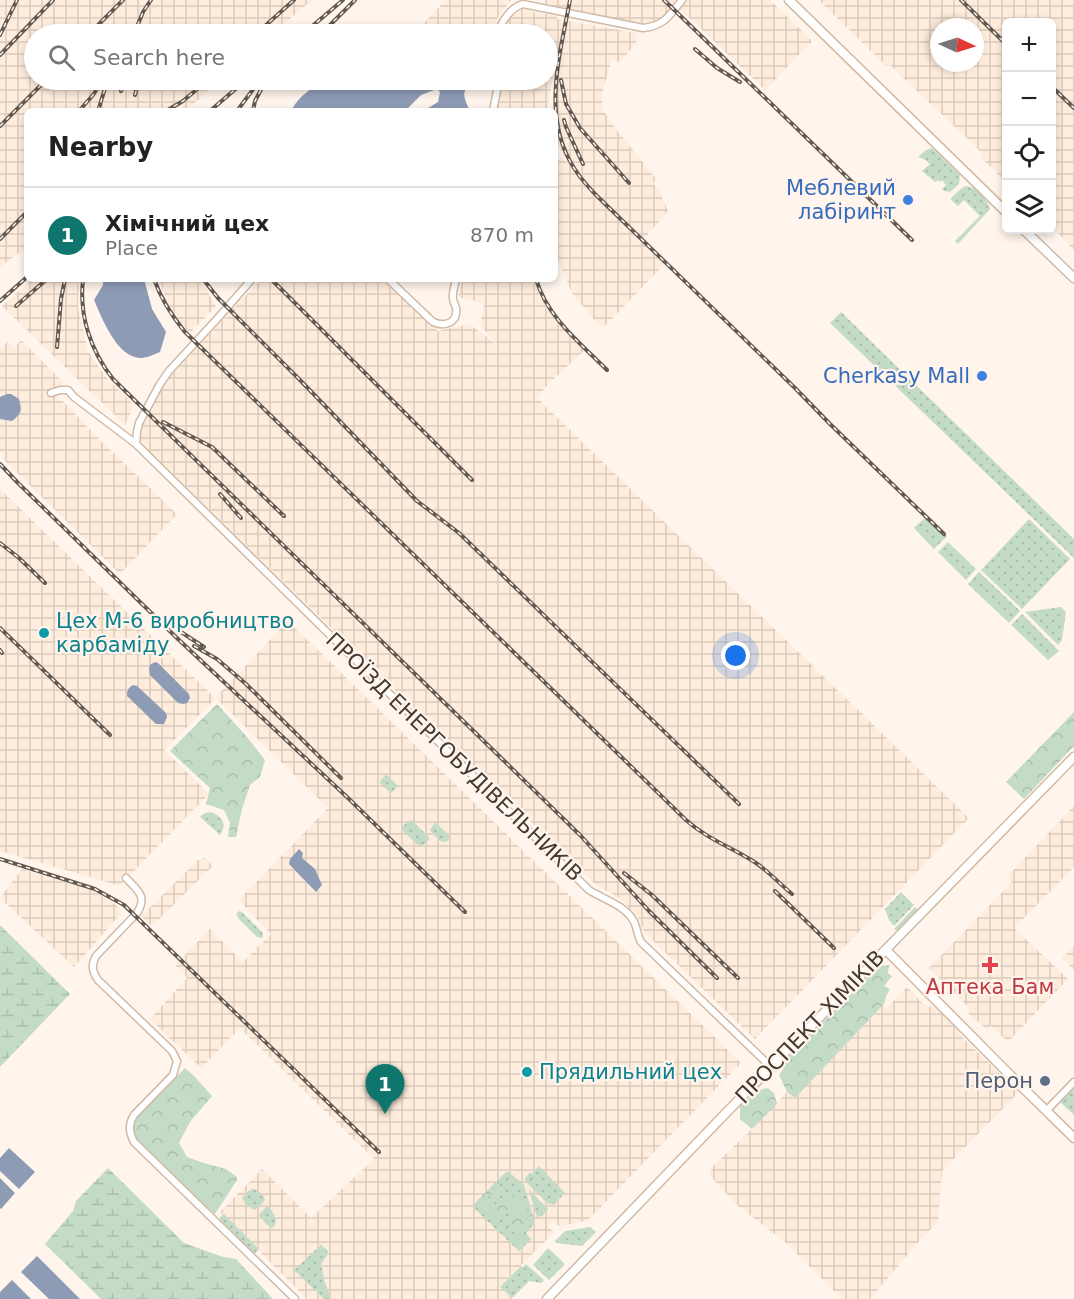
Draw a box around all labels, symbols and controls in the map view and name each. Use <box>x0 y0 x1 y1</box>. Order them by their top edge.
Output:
north arrow <box>930 18 984 72</box>
map controls <box>1002 18 1056 234</box>
button: + <box>1002 18 1056 72</box>
search box <box>24 24 558 90</box>
icon: search <box>45 41 78 74</box>
text: Search here <box>93 45 225 70</box>
button: − <box>1002 72 1056 126</box>
button: locate <box>1002 126 1056 180</box>
text: Nearby <box>48 132 153 162</box>
place label: Меблевий лабіринт <box>786 176 896 224</box>
button: layers <box>1002 180 1056 234</box>
marker: Меблевий лабіринт <box>901 193 915 207</box>
text: Хімічний цех <box>105 211 269 236</box>
text: 1 <box>61 223 74 247</box>
text: 870 m <box>470 223 534 247</box>
text: Place <box>105 236 158 260</box>
place label: Cherkasy Mall <box>823 364 970 388</box>
marker: Cherkasy Mall <box>975 369 989 383</box>
place label: Цех М-6 виробництво карбаміду <box>56 609 294 657</box>
marker: Цех М-6 виробництво карбаміду <box>37 626 51 640</box>
street label: ПРОЇЗД ЕНЕРГОБУДІВЕЛЬНИКІВ <box>321 627 588 886</box>
your location <box>721 641 750 670</box>
street label: ПРОСПЕКТ ХІМІКІВ <box>731 945 889 1109</box>
marker: Аптека Бам <box>983 958 997 972</box>
place label: Аптека Бам <box>926 975 1054 999</box>
place label: Прядильний цех <box>539 1060 722 1084</box>
pin: 1 <box>366 1064 404 1114</box>
marker: Прядильний цех <box>520 1065 534 1079</box>
place label: Перон <box>964 1069 1033 1093</box>
marker: Перон <box>1038 1074 1052 1088</box>

